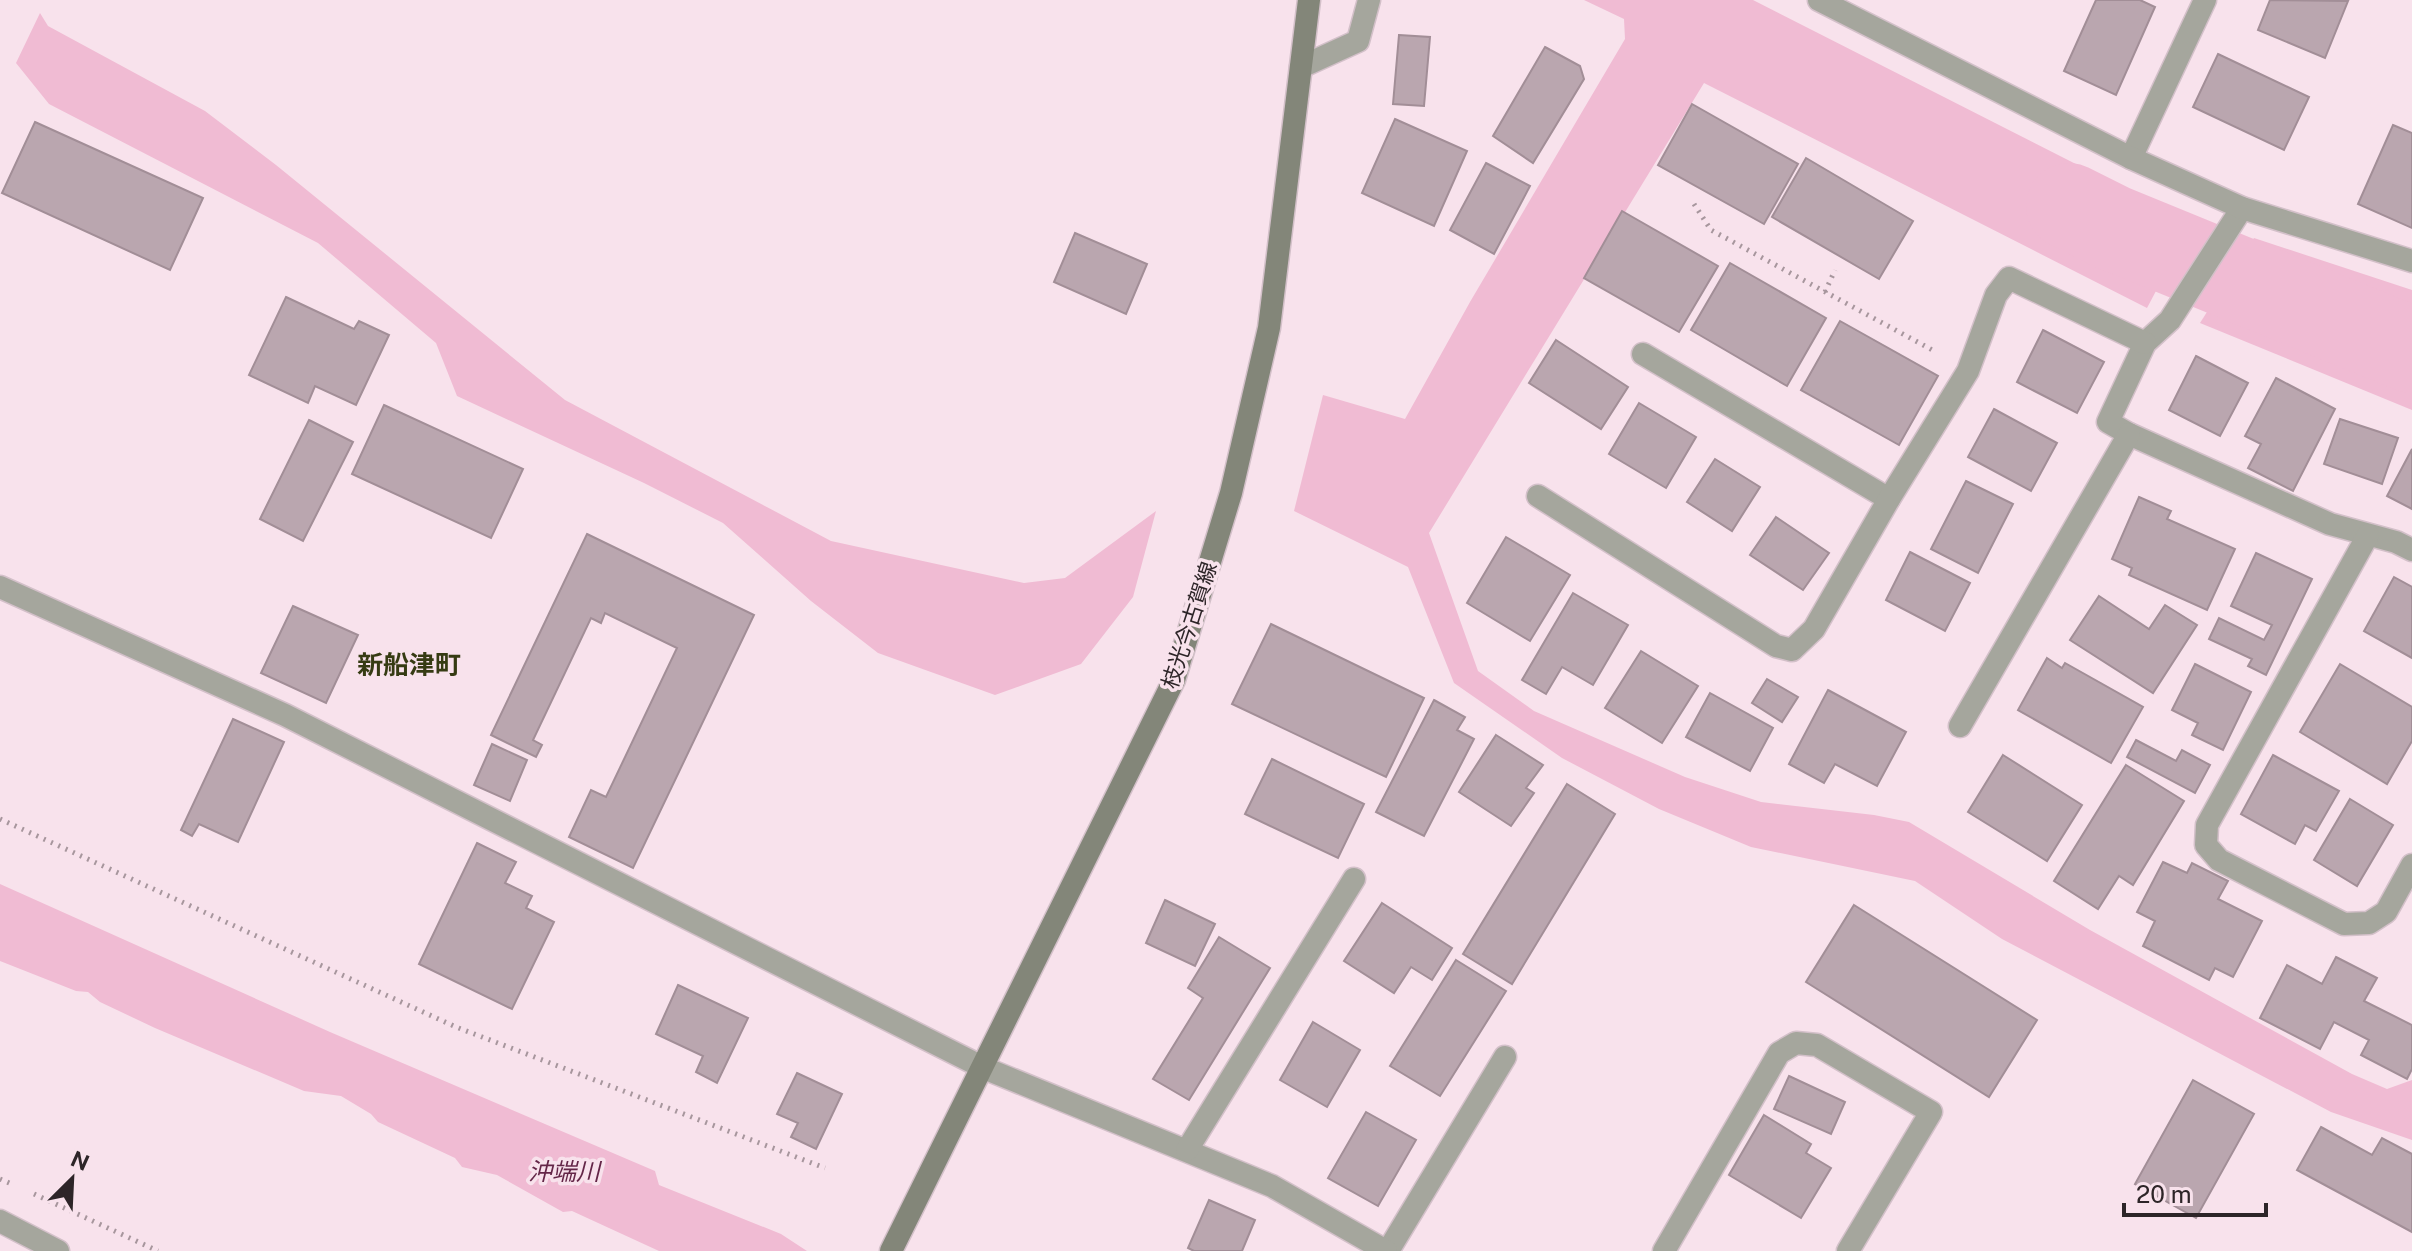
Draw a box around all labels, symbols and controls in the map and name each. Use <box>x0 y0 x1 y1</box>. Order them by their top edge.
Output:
street label: 枝光今古賀線 <box>1156 558 1222 692</box>
district label: 新船津町 <box>357 649 461 680</box>
north arrow <box>32 1139 112 1219</box>
text: N <box>67 1145 93 1176</box>
water label: 沖端川 <box>528 1157 603 1185</box>
scale bar <box>2124 1167 2266 1217</box>
text: 20 m <box>2136 1180 2192 1208</box>

